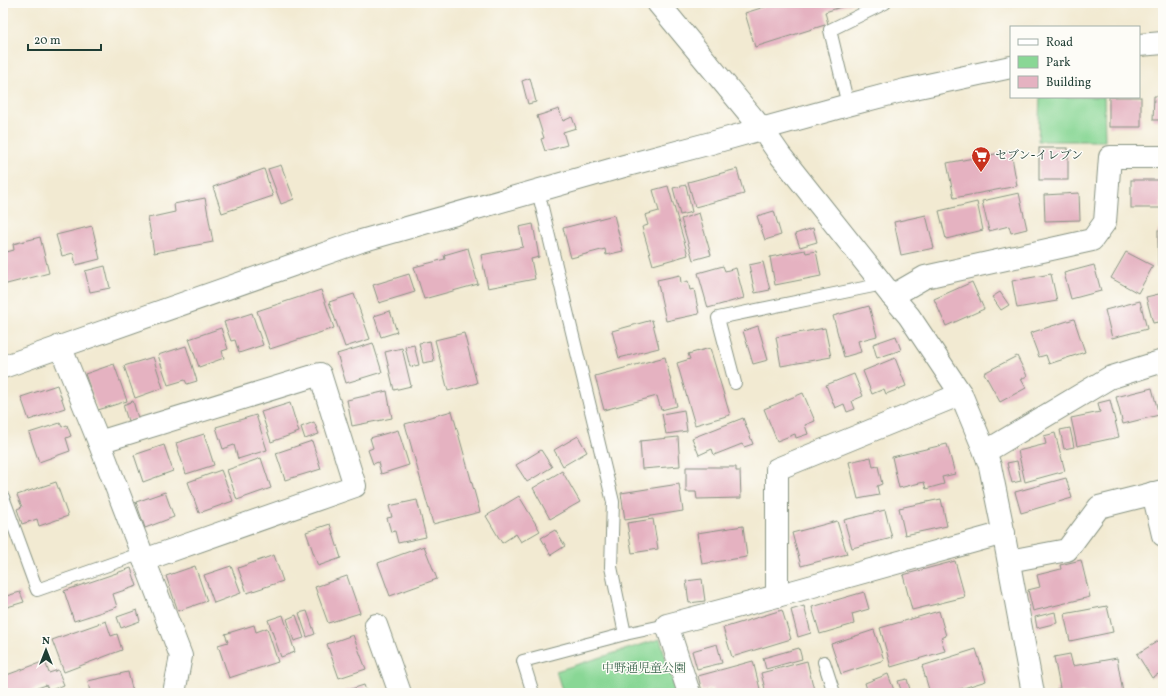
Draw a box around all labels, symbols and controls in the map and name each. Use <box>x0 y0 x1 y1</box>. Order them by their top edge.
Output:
scale bar <box>28 26 101 52</box>
legend <box>1010 26 1140 98</box>
text: 20 m <box>34 33 61 49</box>
text: Road <box>1046 35 1073 51</box>
text: Park <box>1046 55 1071 71</box>
text: Building <box>1046 75 1091 91</box>
supermarket icon: セブン-イレブン <box>970 145 992 173</box>
place label: セブン-イレブン <box>995 148 1083 164</box>
north arrow <box>26 630 66 670</box>
text: N <box>42 634 50 649</box>
park label: 中野通児童公園 <box>602 661 686 677</box>

